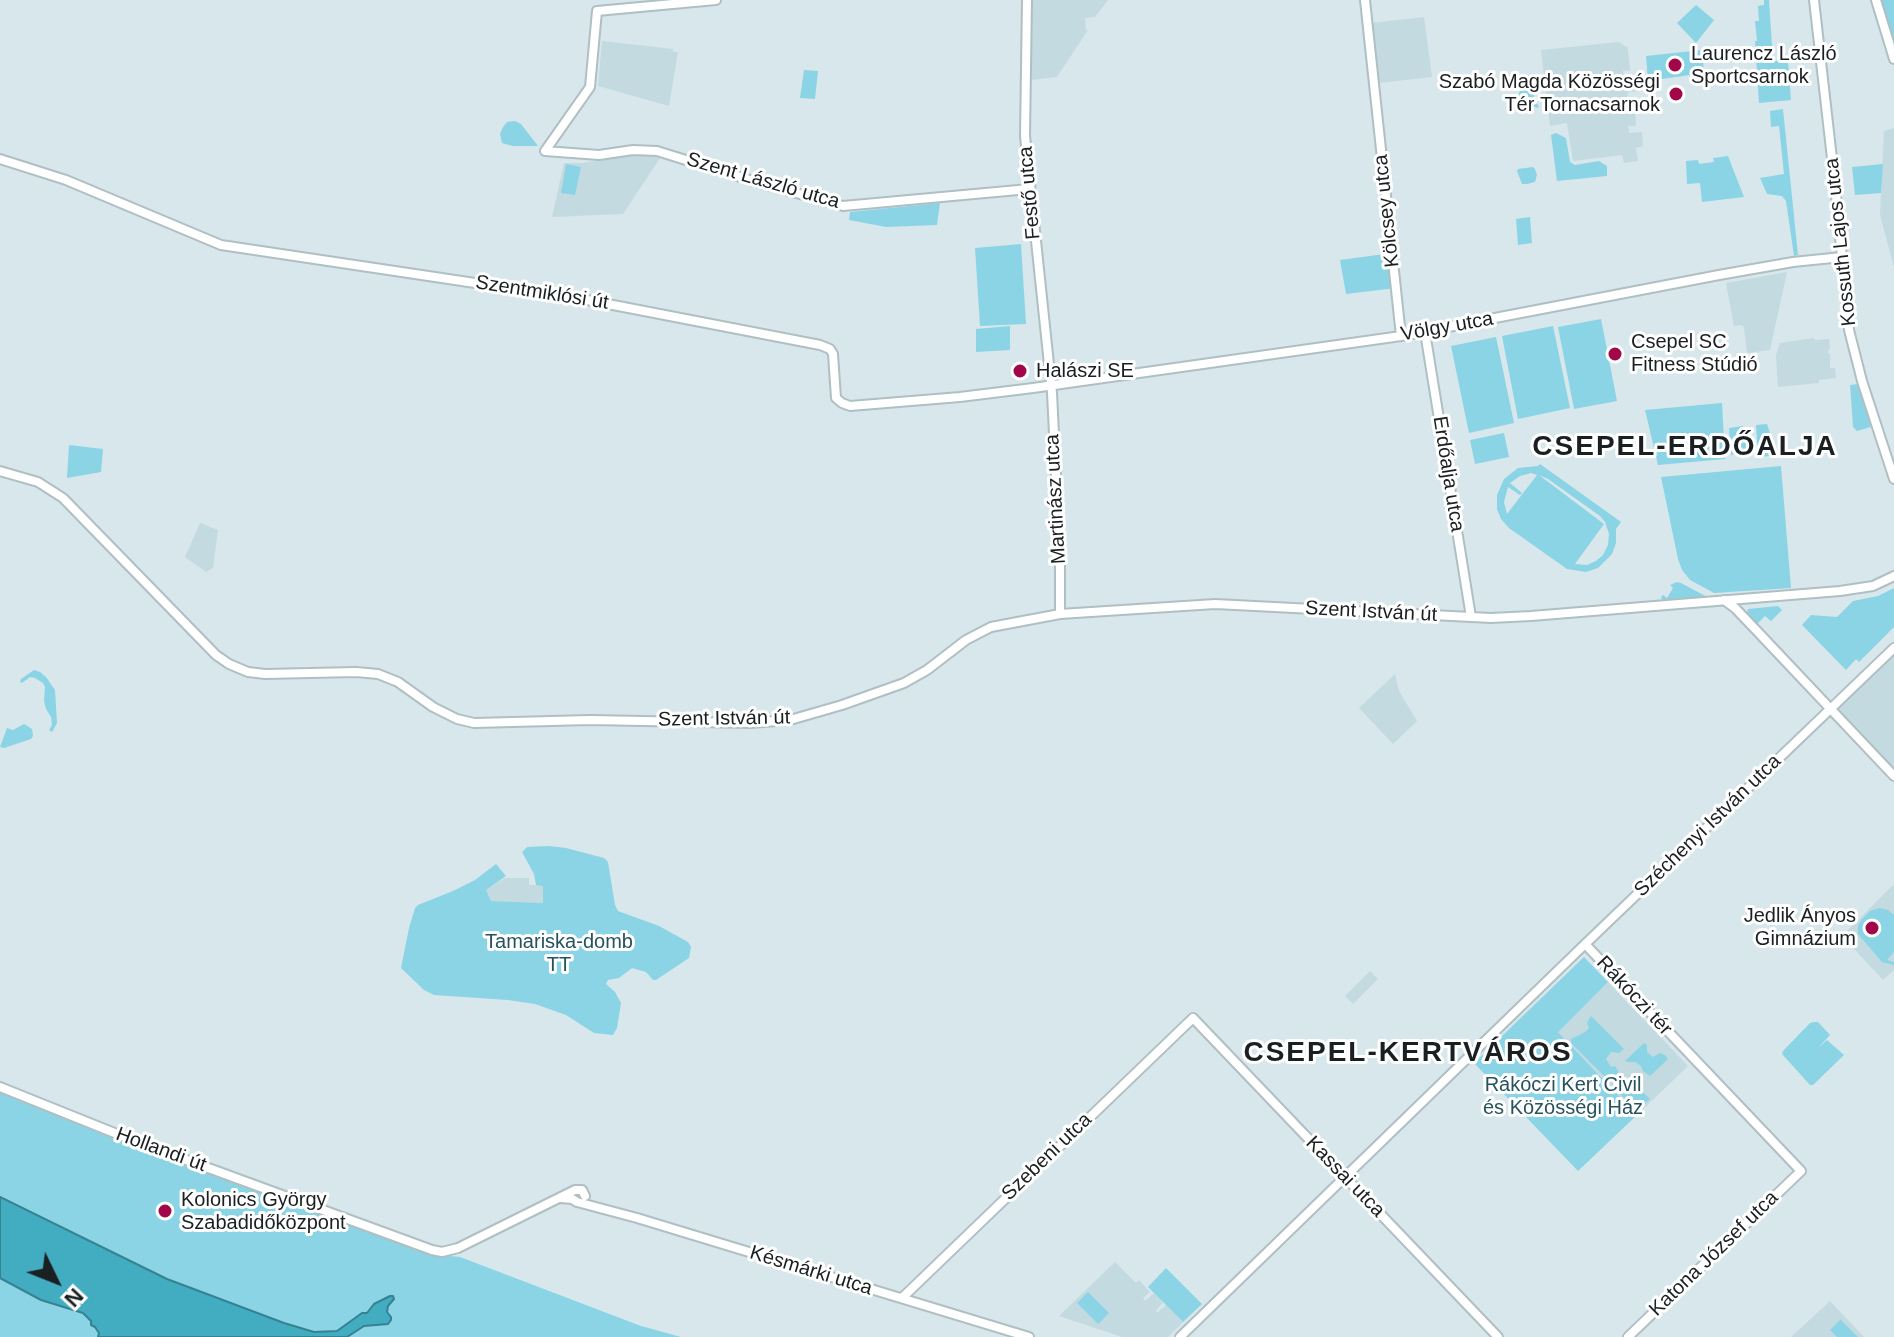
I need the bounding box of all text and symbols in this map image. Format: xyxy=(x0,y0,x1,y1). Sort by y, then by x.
place label: Laurencz László Sportcsarnok xyxy=(1691,42,1837,89)
marker: Laurencz László Sportcsarnok xyxy=(1666,56,1684,74)
place label: Szabó Magda Közösségi Tér Tornacsarnok xyxy=(1439,70,1660,117)
marker: Szabó Magda Közösségi Tér Tornacsarnok xyxy=(1667,85,1685,103)
street label: Festő utca xyxy=(1014,145,1046,241)
street label: Szent László utca xyxy=(684,148,842,214)
street label: Kölcsey utca xyxy=(1369,153,1405,269)
street label: Kossuth Lajos utca xyxy=(1820,157,1862,327)
street label: Szentmiklósi út xyxy=(474,271,610,315)
street label: Völgy utca xyxy=(1399,307,1495,347)
place label: Csepel SC Fitness Stúdió xyxy=(1631,330,1758,377)
marker: Csepel SC Fitness Stúdió xyxy=(1606,345,1624,363)
place label: Halászi SE xyxy=(1036,359,1134,383)
marker: Halászi SE xyxy=(1011,362,1029,380)
street label: Erdőalja utca xyxy=(1427,414,1469,534)
district label: CSEPEL-ERDŐALJA xyxy=(1532,430,1838,464)
street label: Martinász utca xyxy=(1041,433,1071,565)
street label: Szent István út xyxy=(1304,597,1438,627)
street label: Szent István út xyxy=(658,706,790,732)
street label: Széchenyi István utca xyxy=(1630,750,1786,902)
place label: Jedlik Ányos Gimnázium xyxy=(1744,904,1856,951)
marker: Jedlik Ányos Gimnázium xyxy=(1863,919,1881,937)
park label: Tamariska-domb TT xyxy=(485,930,633,977)
street label: Rákóczi tér xyxy=(1591,951,1677,1041)
district label: CSEPEL-KERTVÁROS xyxy=(1243,1036,1573,1070)
park label: Rákóczi Kert Civil és Közösségi Ház xyxy=(1483,1073,1643,1120)
street label: Szebeni utca xyxy=(997,1108,1097,1206)
street label: Hollandi út xyxy=(112,1123,210,1177)
street label: Kassai utca xyxy=(1300,1131,1390,1223)
street label: Katona József utca xyxy=(1644,1186,1784,1322)
place label: Kolonics György Szabadidőközpont xyxy=(181,1188,346,1235)
marker: Kolonics György Szabadidőközpont xyxy=(156,1202,174,1220)
north arrow xyxy=(16,1241,96,1321)
street label: Késmárki utca xyxy=(747,1241,875,1301)
text: N xyxy=(59,1283,88,1312)

